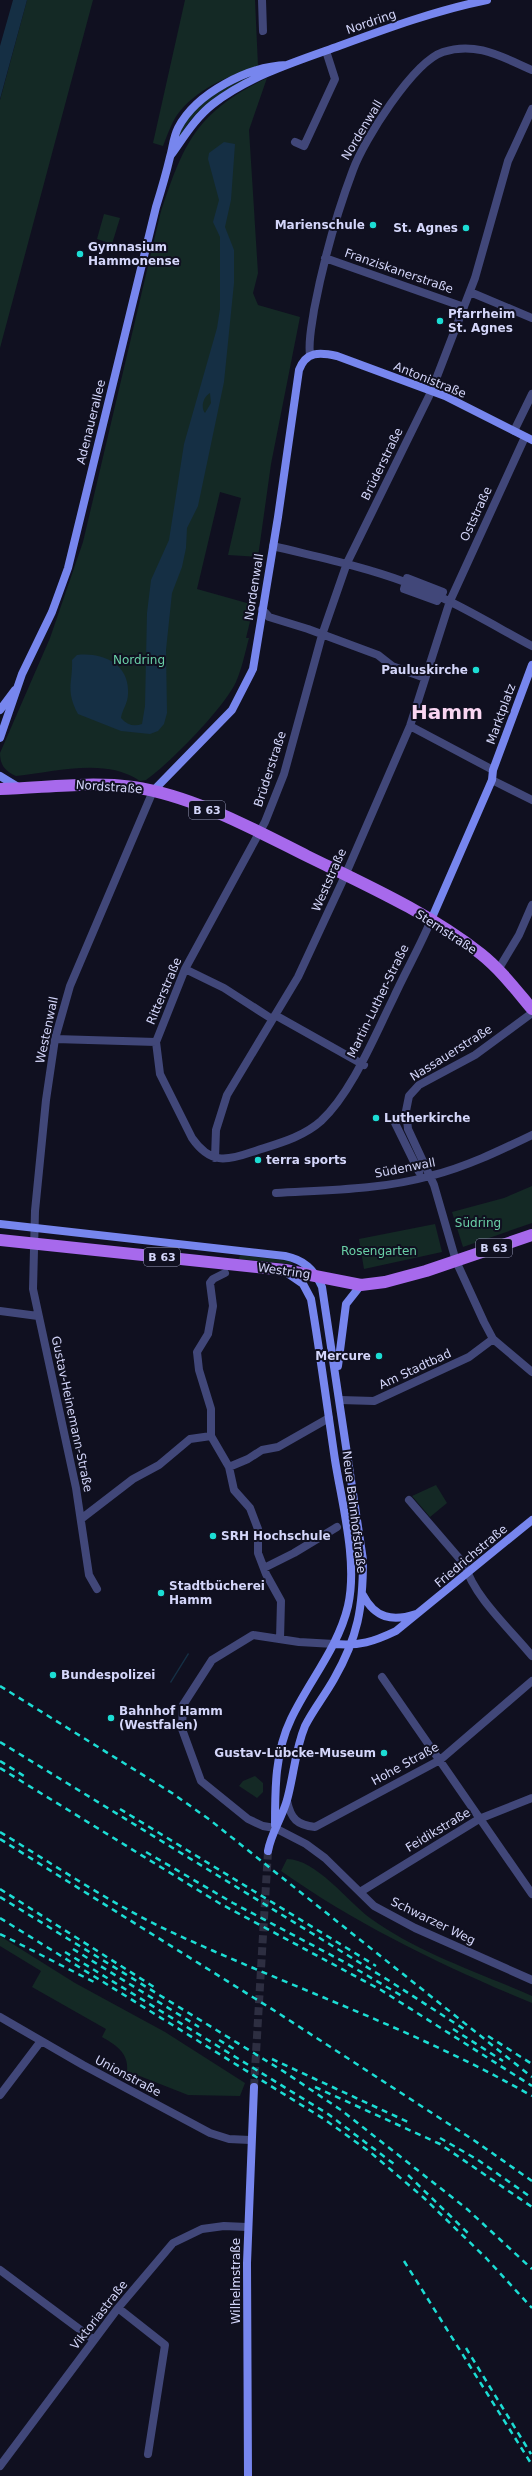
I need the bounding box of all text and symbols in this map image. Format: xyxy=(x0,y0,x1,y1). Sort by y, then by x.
street label: Nordring xyxy=(344,7,398,37)
street label: Nordenwall xyxy=(339,97,385,163)
place label: Marienschule xyxy=(275,218,365,232)
marker: Marienschule xyxy=(368,220,378,230)
place label: St. Agnes xyxy=(393,221,458,235)
marker: St. Agnes xyxy=(461,223,471,233)
place label: Gymnasium Hammonense xyxy=(88,240,180,268)
street label: Franziskanerstraße xyxy=(343,246,455,296)
marker: Gymnasium Hammonense xyxy=(75,249,85,259)
place label: Pfarrheim St. Agnes xyxy=(448,307,515,335)
marker: Pfarrheim St. Agnes xyxy=(435,316,445,326)
street label: Antonistraße xyxy=(392,359,468,401)
street label: Adenauerallee xyxy=(74,378,108,466)
street label: Brüderstraße xyxy=(358,425,406,503)
street label: Oststraße xyxy=(457,484,495,544)
street label: Nordenwall xyxy=(242,553,266,621)
park label: Nordring xyxy=(113,653,165,667)
place label: Pauluskirche xyxy=(381,663,468,677)
marker: Pauluskirche xyxy=(471,665,481,675)
street label: Marktplatz xyxy=(484,682,518,746)
district label: Hamm xyxy=(411,700,483,724)
street label: Brüderstraße xyxy=(251,729,289,809)
street label: Nordstraße xyxy=(75,778,143,796)
road number: B 63 xyxy=(189,801,225,819)
street label: Weststraße xyxy=(309,846,349,914)
street label: Sternstraße xyxy=(413,907,479,957)
street label: Martin-Luther-Straße xyxy=(344,942,412,1060)
street label: Ritterstraße xyxy=(144,955,184,1027)
street label: Westenwall xyxy=(33,995,61,1065)
street label: Nassauerstraße xyxy=(407,1022,495,1084)
place label: Lutherkirche xyxy=(384,1111,470,1125)
marker: Lutherkirche xyxy=(371,1113,381,1123)
place label: terra sports xyxy=(266,1153,347,1167)
marker: terra sports xyxy=(253,1155,263,1165)
street label: Südenwall xyxy=(373,1155,437,1181)
park label: Südring xyxy=(455,1216,501,1230)
road number: B 63 xyxy=(476,1239,512,1257)
park label: Rosengarten xyxy=(341,1244,417,1258)
road number: B 63 xyxy=(144,1248,180,1266)
street label: Westring xyxy=(257,1260,311,1282)
street label: Gustav-Heinemann-Straße xyxy=(49,1335,95,1493)
street label: Am Stadtbad xyxy=(377,1346,453,1392)
place label: Mercure xyxy=(315,1349,371,1363)
marker: Mercure xyxy=(374,1351,384,1361)
street label: Neue Bahnhofstraße xyxy=(340,1450,368,1574)
street label: Friedrichstraße xyxy=(432,1522,510,1590)
place label: SRH Hochschule xyxy=(221,1529,331,1543)
marker: SRH Hochschule xyxy=(208,1531,218,1541)
place label: Stadtbücherei Hamm xyxy=(169,1579,265,1607)
marker: Stadtbücherei Hamm xyxy=(156,1588,166,1598)
place label: Bundespolizei xyxy=(61,1668,155,1682)
marker: Bundespolizei xyxy=(48,1670,58,1680)
place label: Bahnhof Hamm (Westfalen) xyxy=(119,1704,223,1732)
marker: Bahnhof Hamm (Westfalen) xyxy=(106,1713,116,1723)
street label: Hohe Straße xyxy=(369,1740,441,1788)
place label: Gustav-Lübcke-Museum xyxy=(214,1746,376,1760)
marker: Gustav-Lübcke-Museum xyxy=(379,1748,389,1758)
street label: Feidikstraße xyxy=(403,1805,473,1855)
street label: Schwarzer Weg xyxy=(388,1894,478,1948)
street label: Unionstraße xyxy=(93,2053,163,2099)
street label: Wilhelmstraße xyxy=(229,2238,243,2324)
street label: Viktoriastraße xyxy=(68,2278,130,2352)

